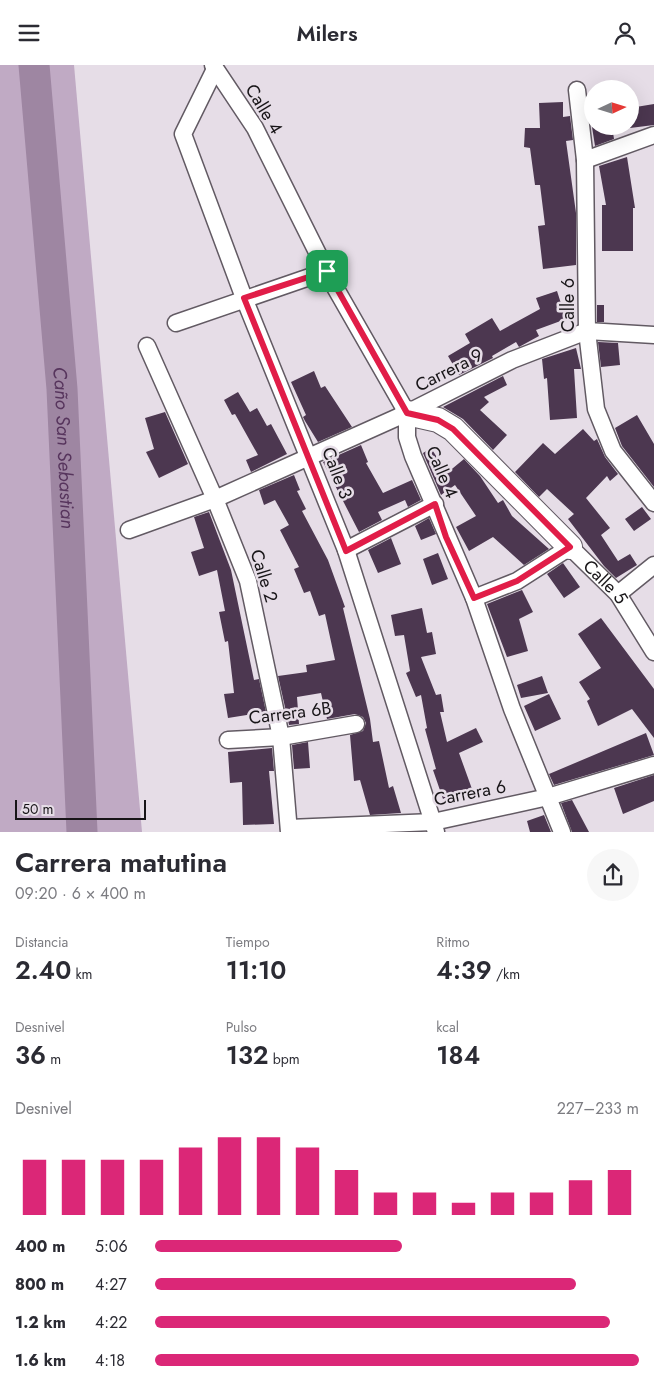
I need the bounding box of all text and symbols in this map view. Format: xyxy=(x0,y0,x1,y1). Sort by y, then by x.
text: Milers xyxy=(296,17,358,49)
icon: menu xyxy=(15,19,43,47)
icon: person xyxy=(611,19,639,47)
street label: Calle 4 xyxy=(239,79,289,139)
north arrow xyxy=(584,80,639,135)
map controls xyxy=(584,80,639,135)
pin xyxy=(306,250,348,292)
icon: arrive xyxy=(313,257,341,285)
street label: Calle 6 xyxy=(555,278,581,332)
street label: Carrera 9 xyxy=(411,342,487,398)
water label: Caño San Sebastian xyxy=(47,366,82,529)
street label: Calle 4 xyxy=(419,442,465,502)
street label: Calle 3 xyxy=(315,443,359,503)
street label: Calle 2 xyxy=(244,546,284,606)
street label: Calle 5 xyxy=(577,554,634,609)
street label: Carrera 6B xyxy=(247,695,333,731)
street label: Carrera 6 xyxy=(432,773,508,813)
scale bar xyxy=(15,797,146,820)
text: 50 m xyxy=(22,799,53,819)
text: Carrera matutina xyxy=(15,842,227,883)
button: share xyxy=(587,849,639,901)
text: 09:20 · 6 × 400 m xyxy=(15,882,146,905)
text: Distancia xyxy=(15,932,68,952)
text: Tiempo xyxy=(226,932,270,952)
text: Ritmo xyxy=(436,932,470,952)
text: 2.40 xyxy=(15,952,71,988)
text: 11:10 xyxy=(226,952,286,988)
text: 4:39 xyxy=(436,952,492,988)
text: km xyxy=(71,964,93,984)
text: /km xyxy=(492,964,520,984)
text: Desnivel xyxy=(15,1017,65,1037)
text: Pulso xyxy=(226,1017,257,1037)
text: kcal xyxy=(436,1017,459,1037)
text: 36 xyxy=(15,1037,46,1073)
text: 132 xyxy=(226,1037,269,1073)
text: 184 xyxy=(436,1037,480,1073)
text: m xyxy=(46,1049,61,1069)
text: bpm xyxy=(269,1049,300,1069)
text: Desnivel xyxy=(15,1097,72,1120)
text: 227–233 m xyxy=(557,1097,639,1120)
text: 400 m xyxy=(15,1235,65,1258)
text: 5:06 xyxy=(95,1235,128,1258)
text: 800 m xyxy=(15,1273,64,1296)
text: 4:27 xyxy=(95,1273,127,1296)
text: 1.2 km xyxy=(15,1311,66,1334)
text: 4:22 xyxy=(95,1311,127,1334)
text: 1.6 km xyxy=(15,1349,66,1372)
text: 4:18 xyxy=(95,1349,125,1372)

